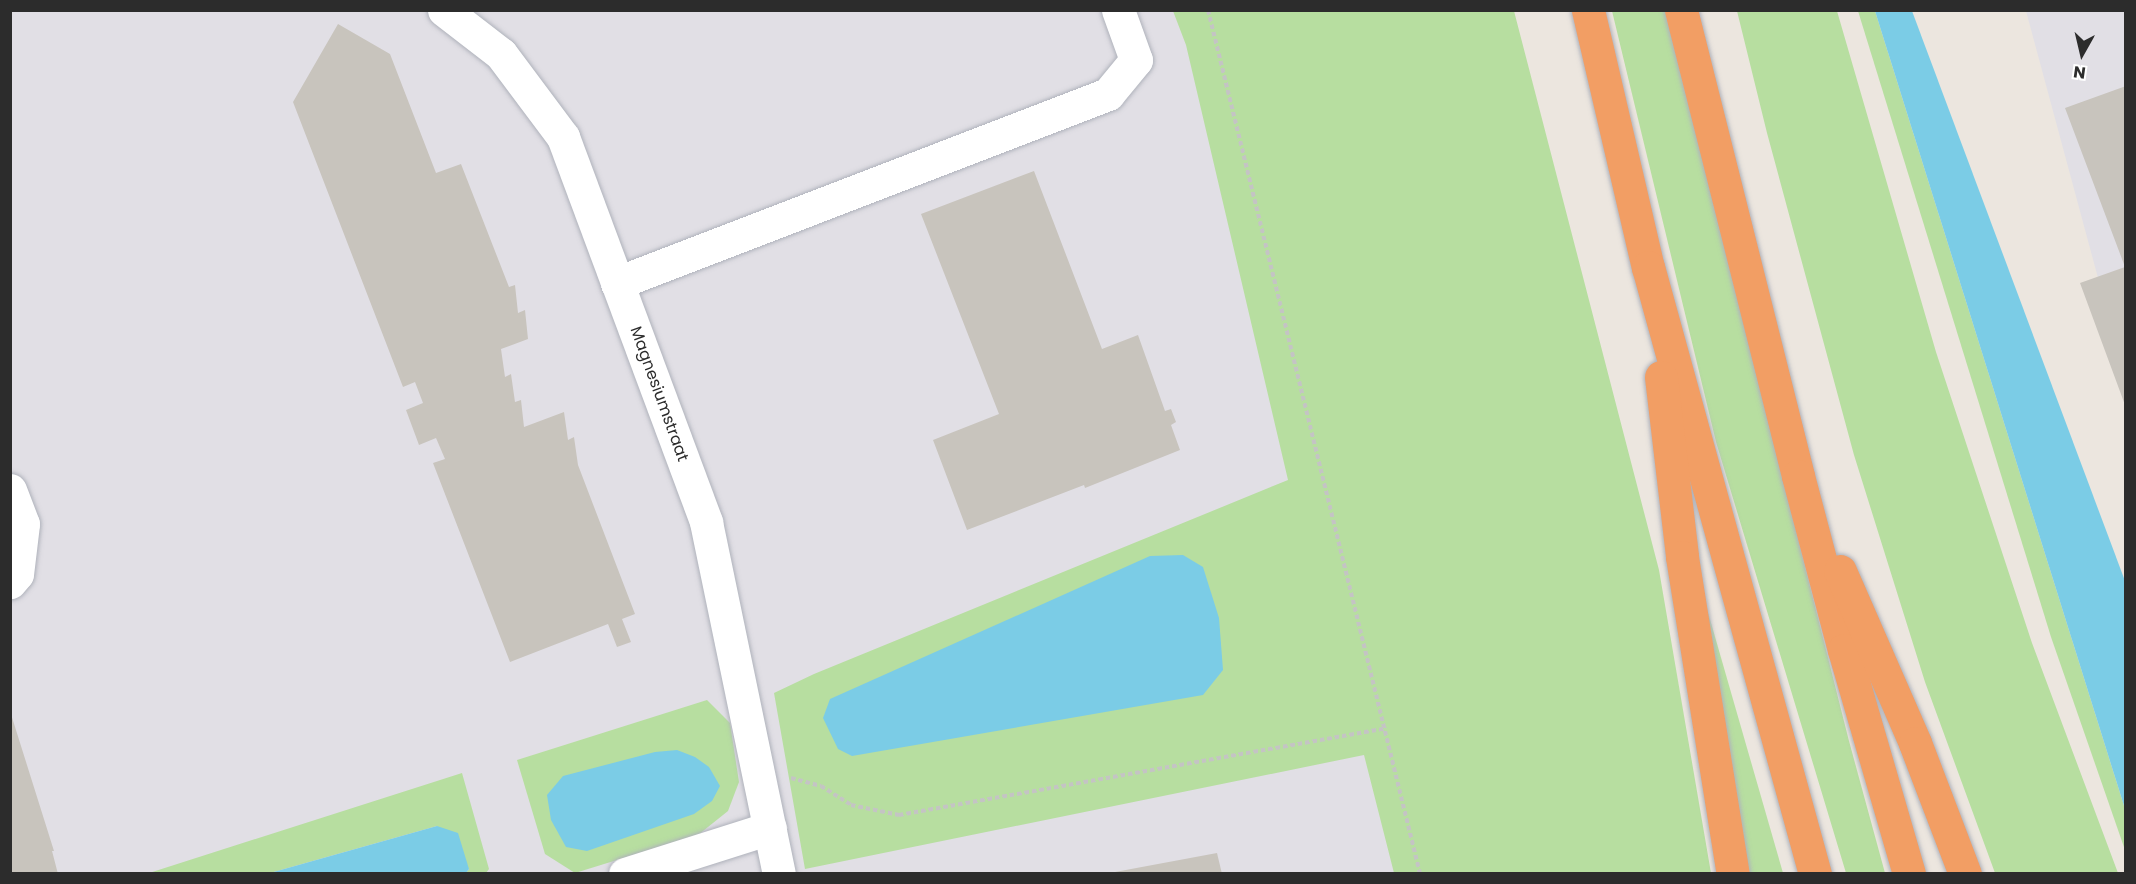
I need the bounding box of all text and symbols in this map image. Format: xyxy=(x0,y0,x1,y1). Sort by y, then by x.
north arrow xyxy=(2052,24,2112,84)
text: N xyxy=(2072,60,2087,85)
street label: Magnesiumstraat xyxy=(626,324,692,464)

